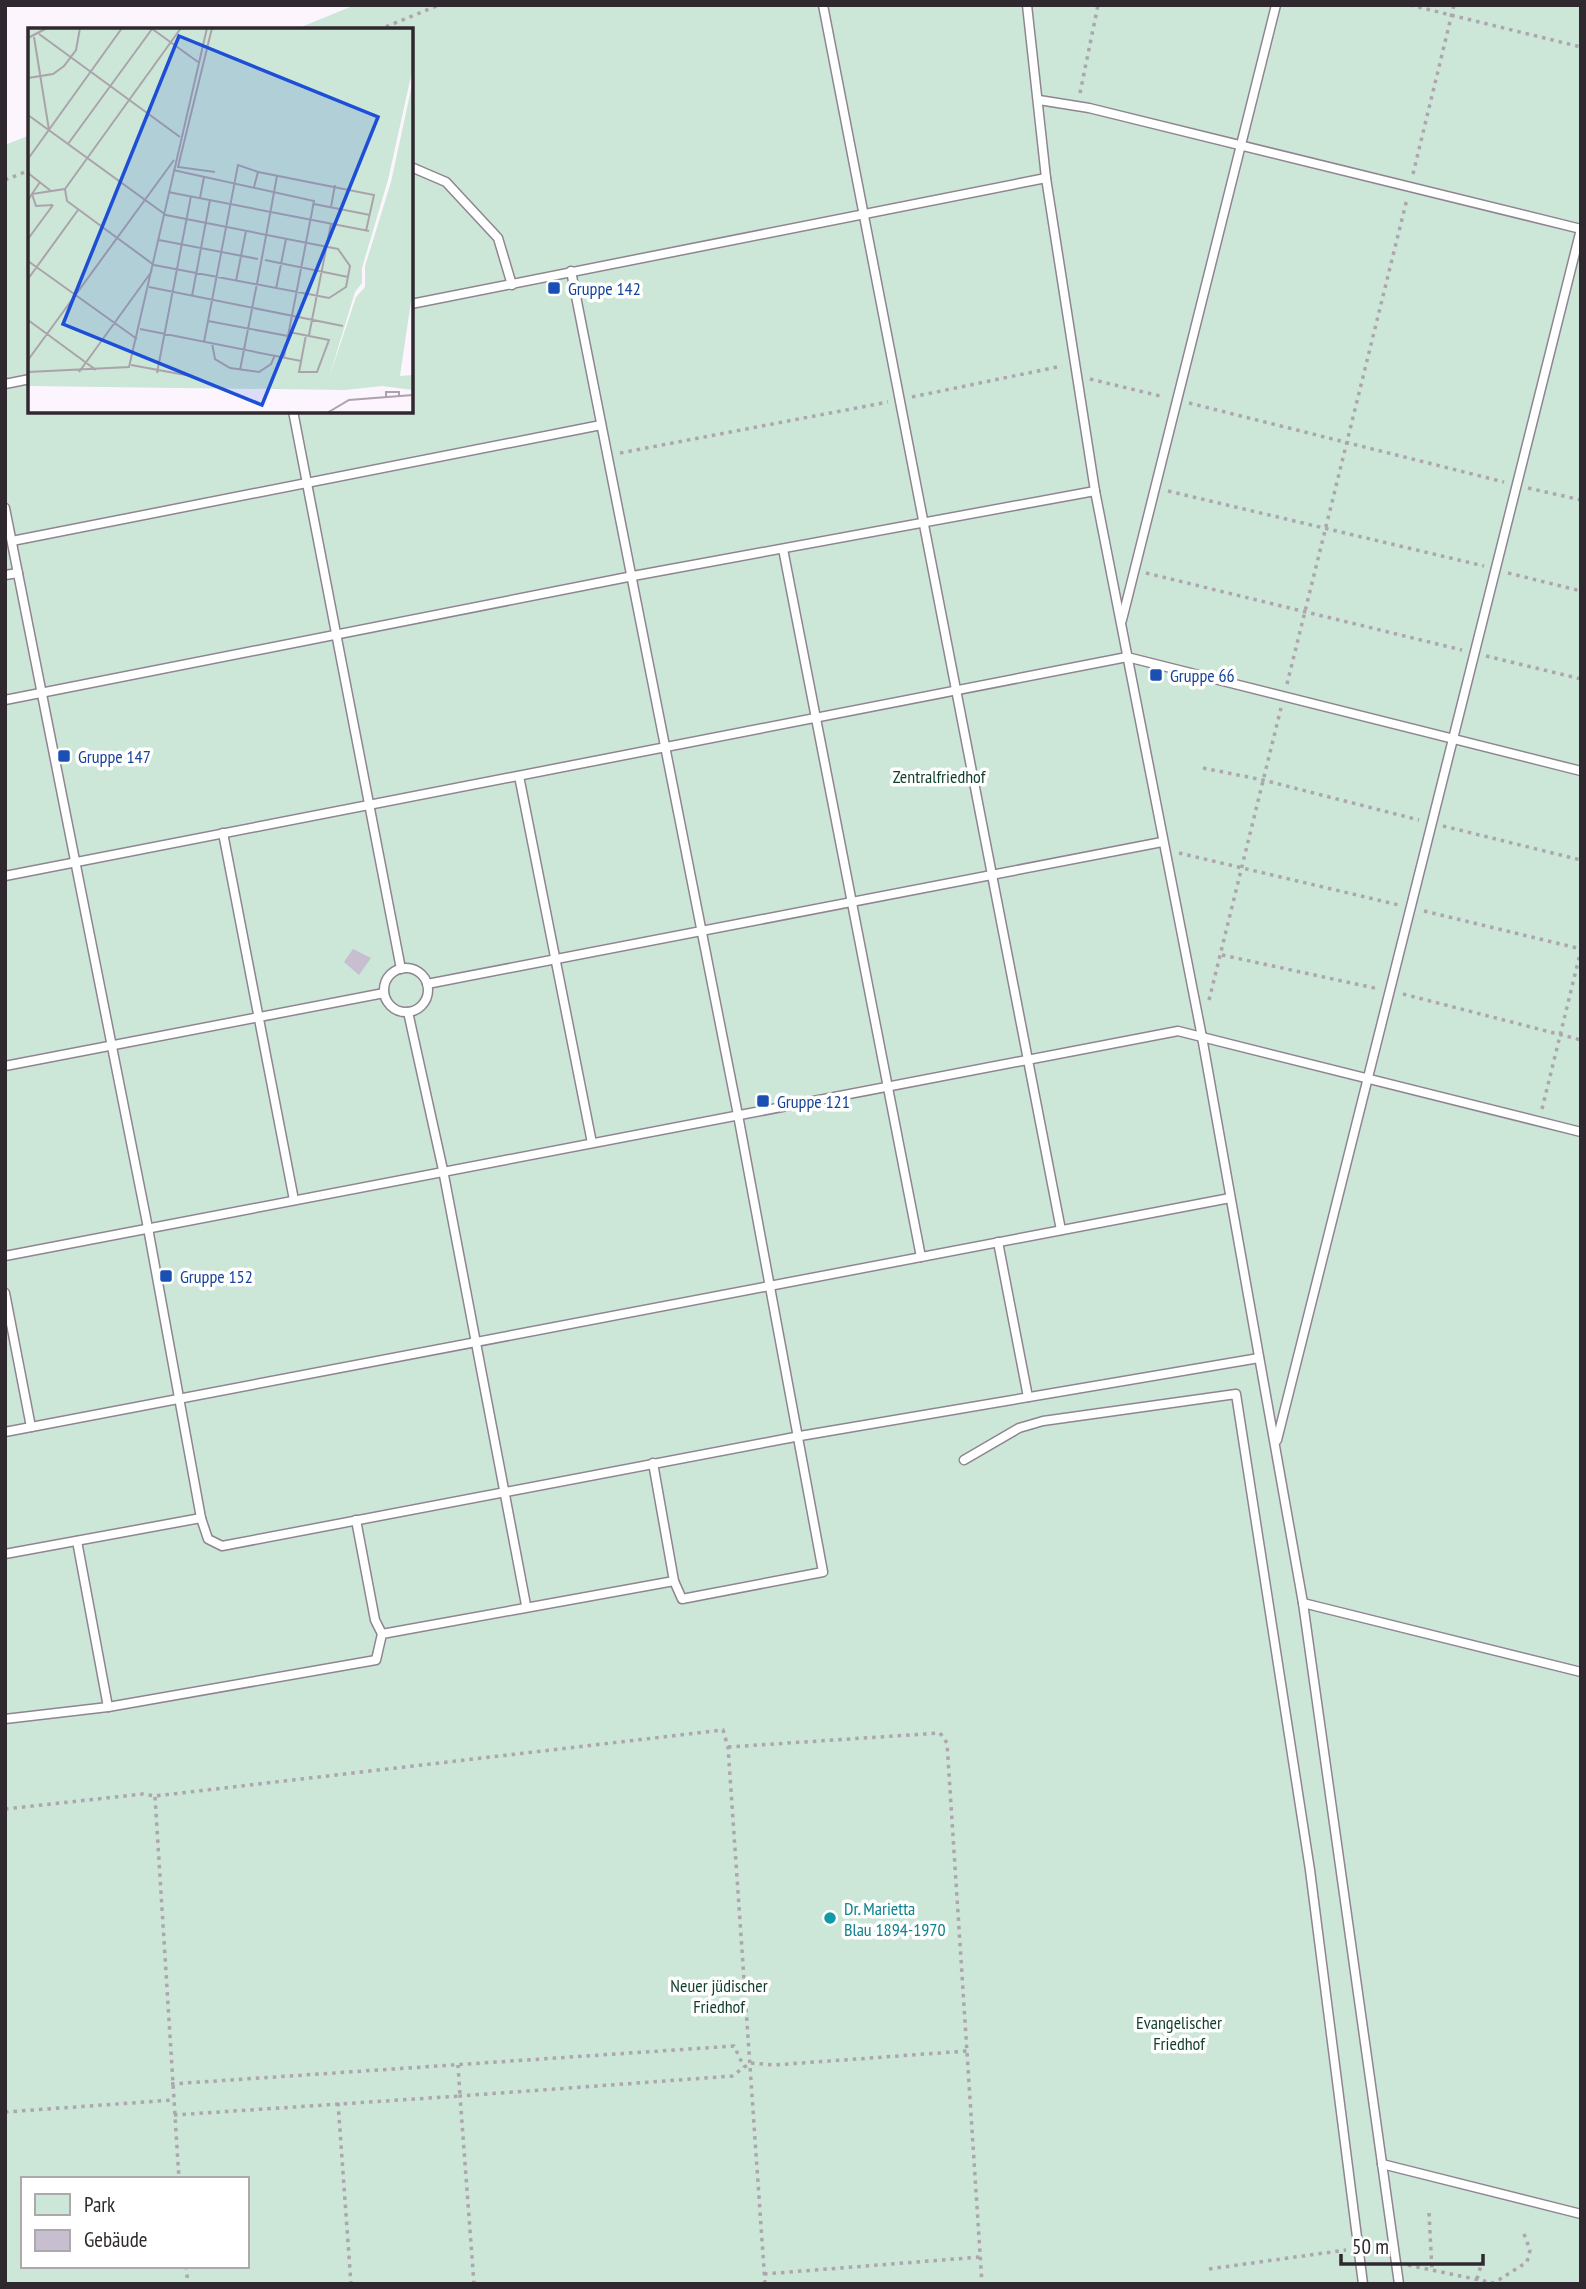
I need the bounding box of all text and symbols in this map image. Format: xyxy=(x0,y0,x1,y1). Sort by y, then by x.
inset map xyxy=(28,28,413,413)
place label: Gruppe 142 xyxy=(568,277,641,300)
marker: Gruppe 142 xyxy=(546,280,562,296)
place label: Gruppe 66 xyxy=(1170,664,1235,687)
marker: Gruppe 66 xyxy=(1148,667,1164,683)
place label: Gruppe 147 xyxy=(78,745,151,768)
marker: Gruppe 147 xyxy=(56,748,72,764)
park label: Zentralfriedhof xyxy=(893,765,987,788)
place label: Gruppe 121 xyxy=(777,1090,850,1113)
marker: Gruppe 121 xyxy=(755,1093,771,1109)
place label: Gruppe 152 xyxy=(180,1265,253,1288)
marker: Gruppe 152 xyxy=(158,1268,174,1284)
place label: Dr. Marietta Blau 1894-1970 xyxy=(844,1897,946,1941)
marker: Dr. Marietta Blau 1894-1970 xyxy=(822,1910,838,1926)
park label: Neuer jüdischer Friedhof xyxy=(670,1974,768,2018)
park label: Evangelischer Friedhof xyxy=(1136,2011,1222,2055)
legend xyxy=(21,2177,248,2268)
text: Park xyxy=(84,2191,115,2218)
scale bar xyxy=(1341,2222,1483,2266)
text: Gebäude xyxy=(84,2226,147,2253)
text: 50 m xyxy=(1352,2233,1389,2260)

